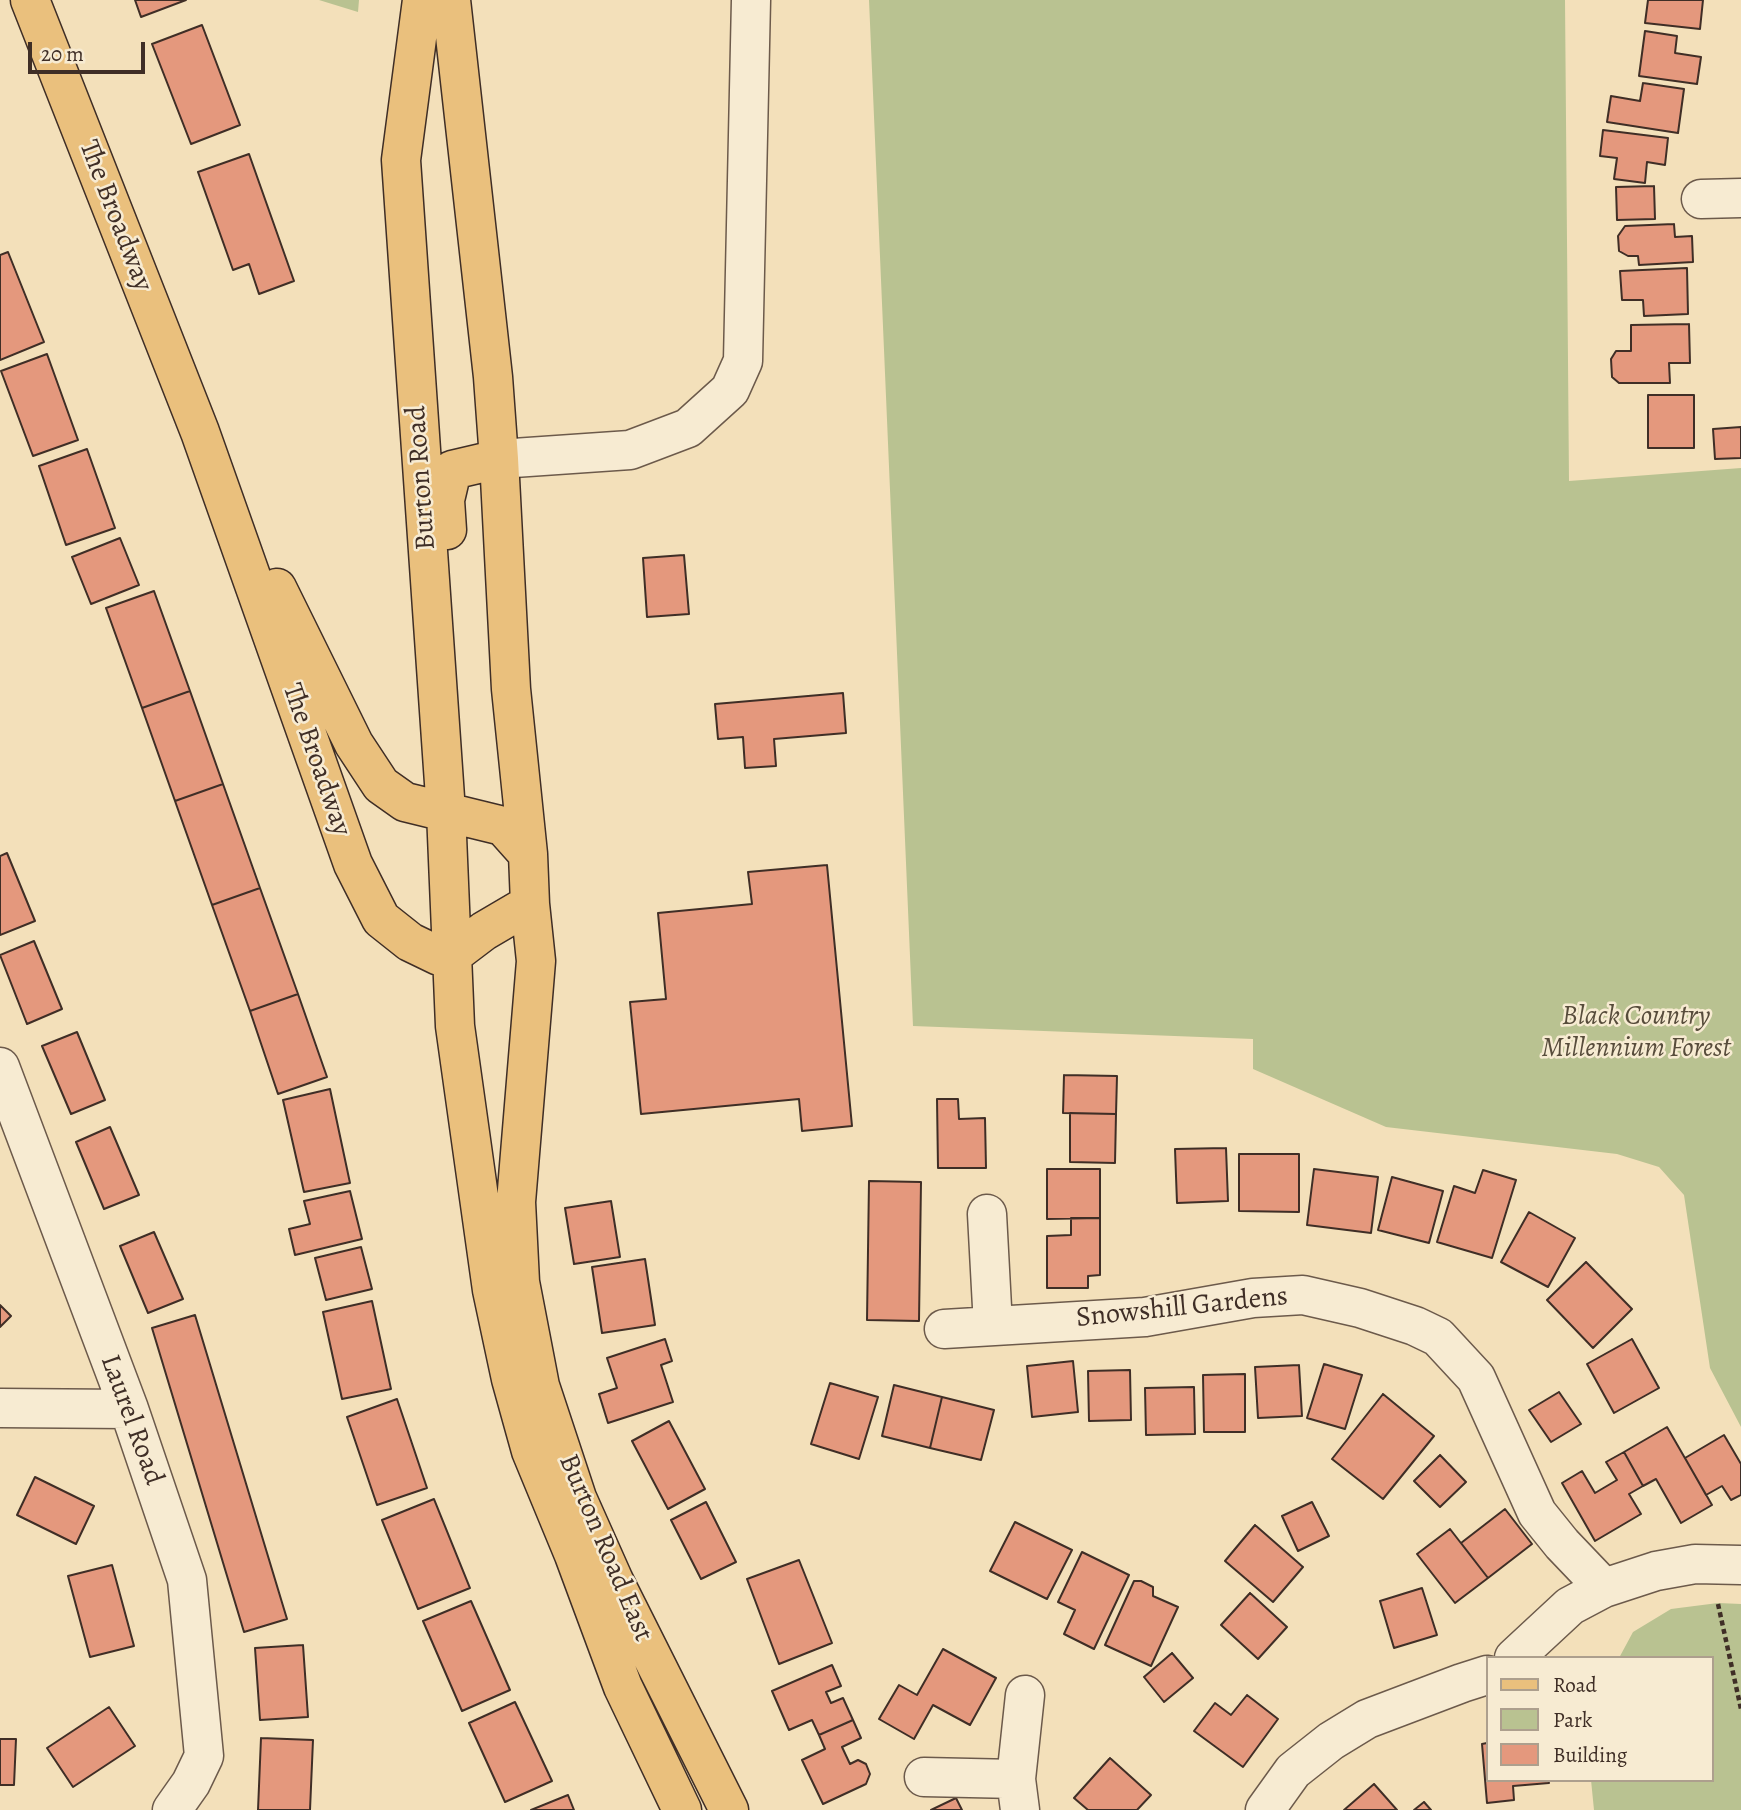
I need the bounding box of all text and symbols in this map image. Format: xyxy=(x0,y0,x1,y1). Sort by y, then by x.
scale bar xyxy=(32,28,149,72)
text: 20 m xyxy=(41,40,84,68)
street label: The Broadway xyxy=(71,136,159,296)
street label: Burton Road xyxy=(400,405,444,551)
street label: The Broadway xyxy=(274,679,358,841)
park label: Black Country Millennium Forest xyxy=(1541,1000,1731,1066)
street label: Snowshill Gardens xyxy=(1075,1280,1289,1336)
street label: Laurel Road xyxy=(92,1350,170,1490)
street label: Burton Road East xyxy=(550,1449,660,1647)
legend xyxy=(1486,1656,1713,1782)
text: Road xyxy=(1553,1671,1597,1699)
text: Park xyxy=(1553,1706,1592,1734)
text: Building xyxy=(1553,1741,1627,1769)

